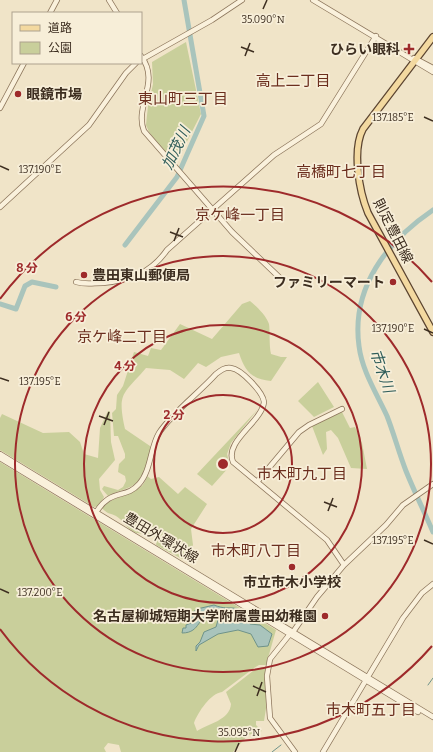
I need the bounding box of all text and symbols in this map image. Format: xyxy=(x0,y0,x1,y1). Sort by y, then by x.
legend xyxy=(12,12,142,64)
text: 35.090°N xyxy=(241,14,285,26)
text: 道路 xyxy=(48,21,72,35)
text: 公園 xyxy=(48,41,72,55)
place label: ひらい眼科 xyxy=(330,41,400,58)
marker: ひらい眼科 xyxy=(403,43,415,55)
district label: 高上二丁目 xyxy=(255,72,331,90)
place label: 眼鏡市場 xyxy=(26,86,82,103)
marker: 眼鏡市場 xyxy=(13,89,23,99)
district label: 東山町三丁目 xyxy=(138,90,228,108)
text: 137.185°E xyxy=(372,112,414,124)
water label: 加茂川 xyxy=(158,122,195,172)
district label: 高橋町七丁目 xyxy=(296,163,386,181)
text: 137.190°E xyxy=(19,164,61,176)
street label: 則定豊田線 xyxy=(370,196,416,266)
district label: 京ケ峰一丁目 xyxy=(195,206,285,224)
text: 8 分 xyxy=(16,261,38,275)
place label: 豊田東山郵便局 xyxy=(92,267,190,284)
marker: 豊田東山郵便局 xyxy=(79,270,89,280)
place label: ファミリーマート xyxy=(273,274,385,291)
marker: ファミリーマート xyxy=(388,277,398,287)
text: 6 分 xyxy=(65,310,87,324)
text: 137.190°E xyxy=(372,323,414,335)
district label: 京ケ峰二丁目 xyxy=(77,328,167,346)
water label: 市木川 xyxy=(366,347,398,397)
text: 4 分 xyxy=(114,359,136,373)
text: 137.195°E xyxy=(19,376,61,388)
text: 2 分 xyxy=(164,408,184,422)
centre of rings xyxy=(216,457,230,471)
district label: 市木町九丁目 xyxy=(257,465,347,483)
street label: 豊田外環状線 xyxy=(121,509,201,567)
text: 137.195°E xyxy=(372,535,414,547)
district label: 市木町八丁目 xyxy=(211,542,301,560)
marker: 市立市木小学校 xyxy=(287,562,297,572)
place label: 市立市木小学校 xyxy=(243,574,341,591)
text: 137.200°E xyxy=(18,587,62,599)
place label: 名古屋柳城短期大学附属豊田幼稚園 xyxy=(93,608,317,625)
marker: 名古屋柳城短期大学附属豊田幼稚園 xyxy=(320,611,330,621)
district label: 市木町五丁目 xyxy=(326,701,416,719)
text: 35.095°N xyxy=(218,727,260,739)

